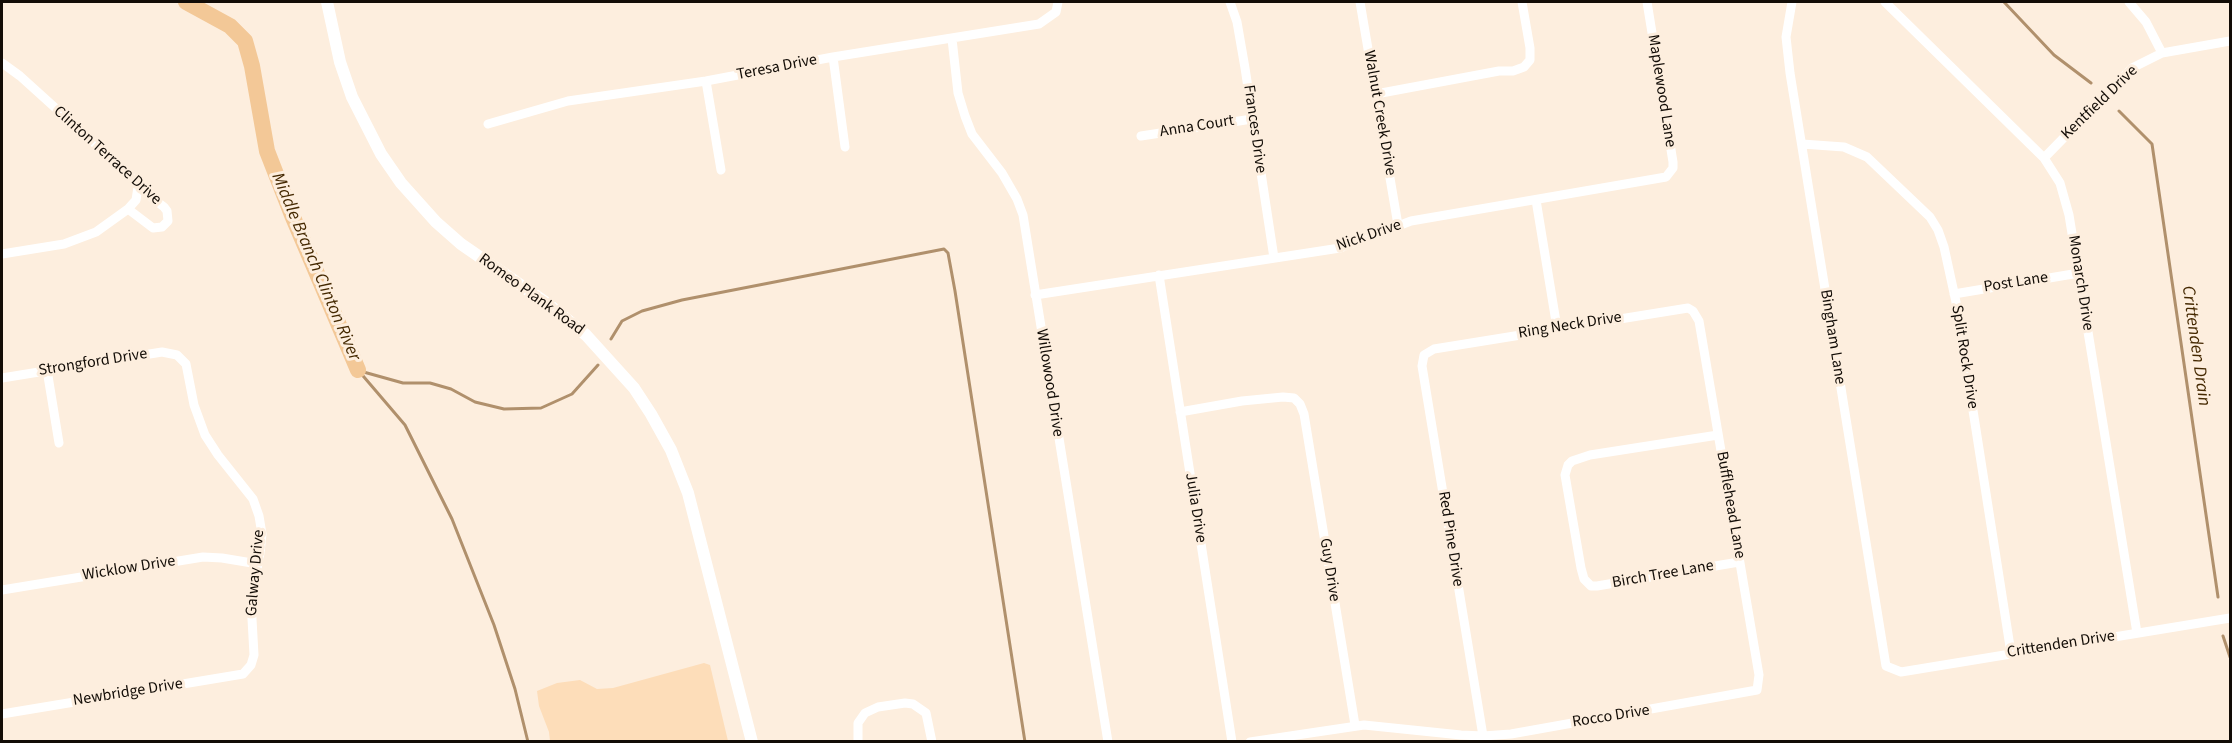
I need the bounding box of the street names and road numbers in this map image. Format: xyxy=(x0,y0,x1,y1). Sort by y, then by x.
street label: Maplewood Lane xyxy=(1643,33,1679,149)
street label: Walnut Creek Drive xyxy=(1359,49,1399,177)
street label: Teresa Drive xyxy=(735,51,819,85)
street label: Kentfield Drive xyxy=(2058,62,2142,144)
street label: Frances Drive xyxy=(1238,84,1270,174)
street label: Clinton Terrace Drive xyxy=(49,102,165,210)
street label: Anna Court xyxy=(1158,112,1236,142)
street label: Nick Drive xyxy=(1334,216,1404,256)
street label: Monarch Drive xyxy=(2063,234,2097,332)
street label: Romeo Plank Road xyxy=(474,250,588,340)
street label: Post Lane xyxy=(1982,268,2050,298)
street label: Bingham Lane xyxy=(1815,288,1849,386)
street label: Split Rock Drive xyxy=(1946,304,1982,410)
street label: Ring Neck Drive xyxy=(1517,308,1623,344)
street label: Willowood Drive xyxy=(1031,328,1067,438)
street label: Strongford Drive xyxy=(37,345,149,381)
street label: Bufflehead Lane xyxy=(1711,450,1749,560)
street label: Julia Drive xyxy=(1180,472,1210,544)
street label: Red Pine Drive xyxy=(1433,490,1467,588)
street label: Galway Drive xyxy=(243,529,269,617)
street label: Guy Drive xyxy=(1315,537,1343,603)
street label: Wicklow Drive xyxy=(81,552,177,586)
street label: Birch Tree Lane xyxy=(1611,557,1715,593)
street label: Crittenden Drive xyxy=(2006,627,2116,663)
street label: Newbridge Drive xyxy=(72,675,184,711)
street label: Rocco Drive xyxy=(1571,701,1651,733)

